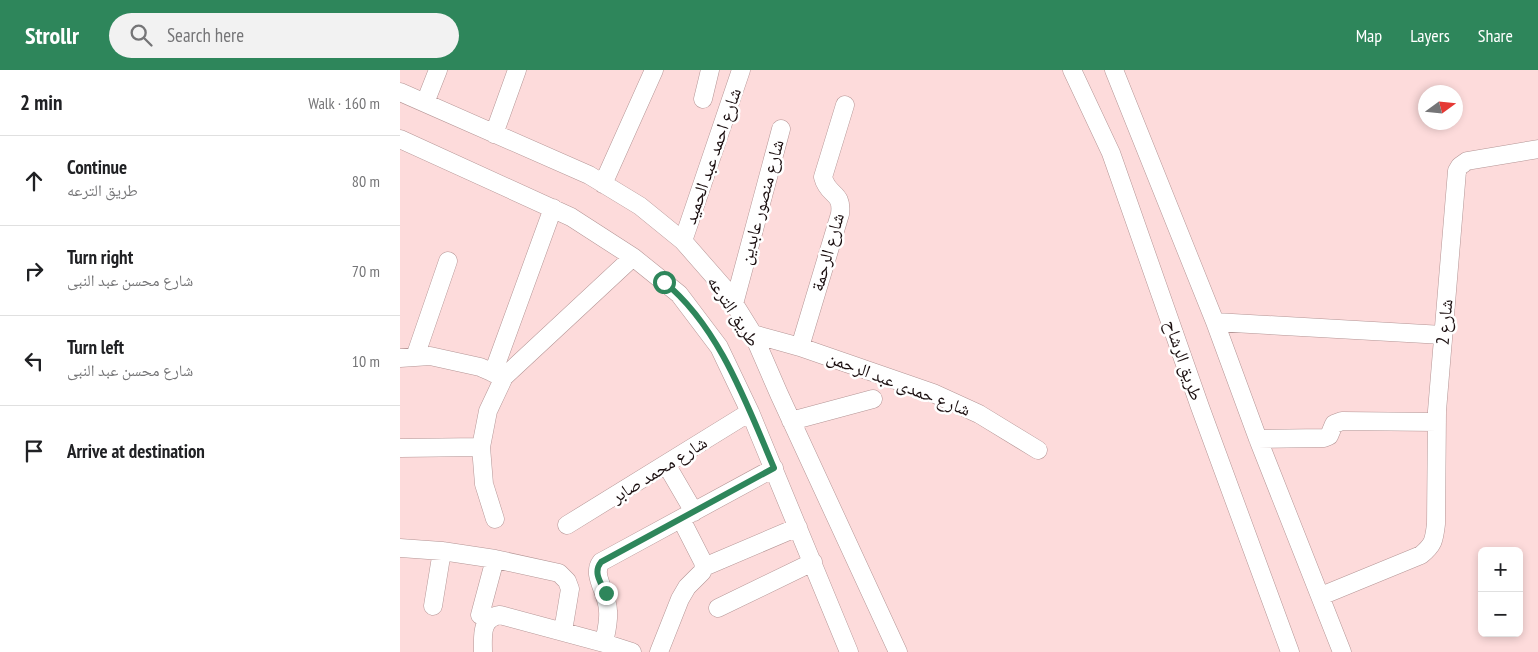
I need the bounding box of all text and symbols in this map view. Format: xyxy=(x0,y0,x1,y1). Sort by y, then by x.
search box xyxy=(109,13,459,58)
text: Strollr xyxy=(25,20,79,51)
icon: search xyxy=(127,21,155,49)
text: Search here xyxy=(167,23,244,47)
text: Map xyxy=(1356,24,1382,47)
text: Layers xyxy=(1410,24,1450,47)
text: Share xyxy=(1478,24,1513,47)
street label: شارع احمد عبد الحميد xyxy=(678,85,746,227)
north arrow xyxy=(1418,85,1463,130)
text: 2 min xyxy=(20,89,62,116)
text: Walk · 160 m xyxy=(308,93,380,113)
street label: شارع منصور عابدين xyxy=(733,137,789,267)
text: Continue xyxy=(67,155,127,179)
icon: ahead xyxy=(20,167,48,195)
text: 80 m xyxy=(352,171,380,191)
text: طريق الترعه xyxy=(67,180,138,200)
street label: شارع الرحمة xyxy=(805,210,849,294)
text: Turn right xyxy=(67,245,133,269)
icon: right xyxy=(20,257,48,285)
text: 70 m xyxy=(352,261,380,281)
text: شارع محسن عبد النبى xyxy=(67,270,193,290)
route start xyxy=(653,271,676,294)
street label: طريق الترعه xyxy=(703,271,765,351)
street label: شارع 2 xyxy=(1431,298,1457,346)
street label: طريق الرشاح xyxy=(1159,317,1209,404)
text: Turn left xyxy=(67,335,124,359)
street label: شارع حمدى عبد الرحمن xyxy=(824,345,974,421)
icon: left xyxy=(20,347,48,375)
text: 10 m xyxy=(352,351,380,371)
text: شارع محسن عبد النبى xyxy=(67,360,193,380)
street label: شارع محمد صابر xyxy=(606,430,711,508)
icon: arrive xyxy=(20,437,48,465)
text: Arrive at destination xyxy=(67,439,205,463)
map controls xyxy=(1478,547,1523,637)
button: + xyxy=(1478,547,1523,592)
route end xyxy=(595,582,618,605)
button: − xyxy=(1478,592,1523,637)

